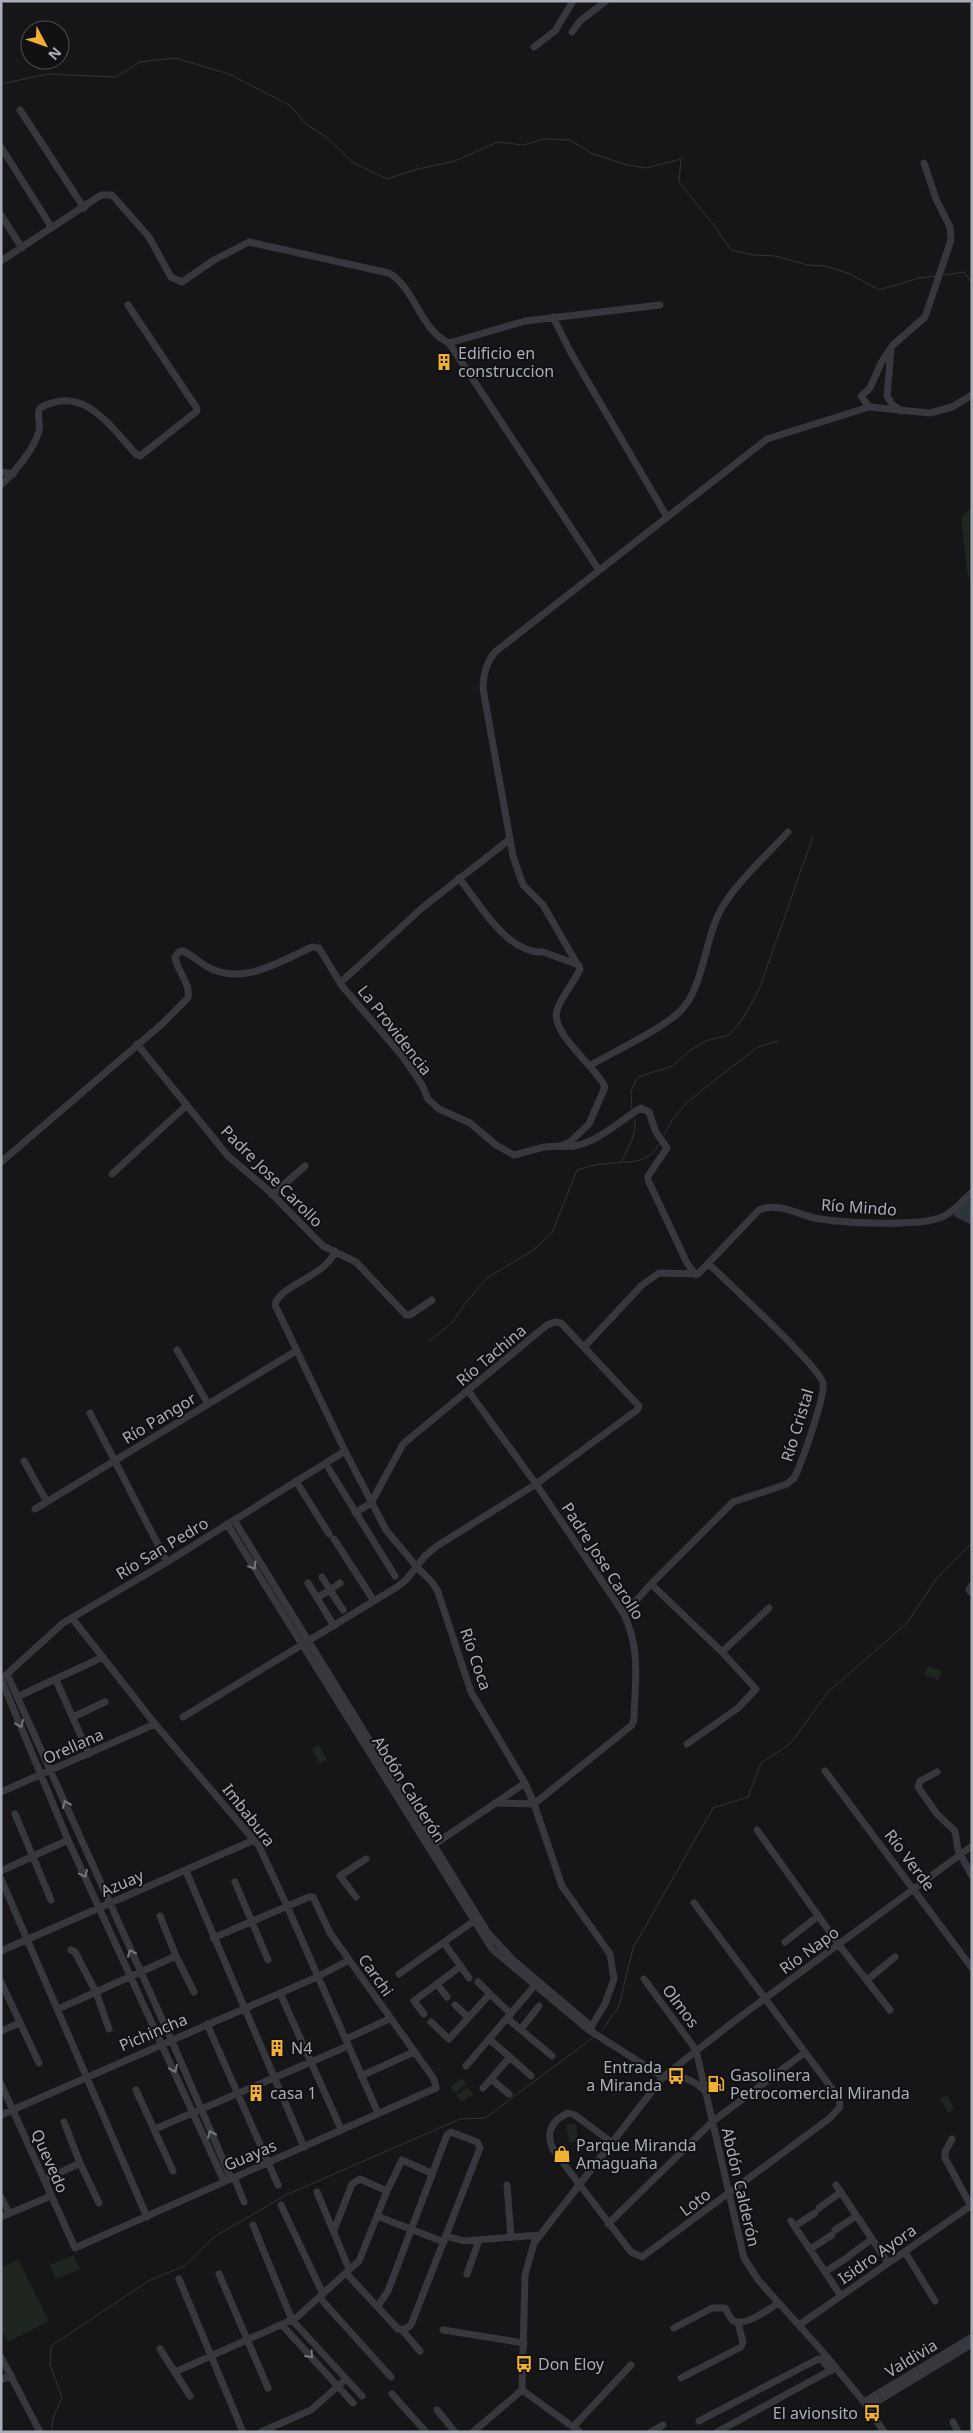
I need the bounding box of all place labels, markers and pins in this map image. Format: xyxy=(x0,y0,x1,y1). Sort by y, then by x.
place label: Edificio en construccion xyxy=(458,342,554,382)
building icon: Edificio en construccion xyxy=(434,352,454,372)
place label: N4 xyxy=(291,2037,312,2059)
building icon: N4 xyxy=(267,2038,287,2058)
place label: Entrada a Miranda xyxy=(586,2056,662,2096)
place label: Gasolinera Petrocomercial Miranda xyxy=(730,2064,910,2104)
bus stop icon: Entrada a Miranda xyxy=(666,2066,686,2086)
fuel station icon: Gasolinera Petrocomercial Miranda xyxy=(706,2074,726,2094)
place label: casa 1 xyxy=(270,2082,317,2104)
building icon: casa 1 xyxy=(246,2083,266,2103)
place label: Parque Miranda Amaguaña xyxy=(576,2134,696,2174)
shop icon: Parque Miranda Amaguaña xyxy=(552,2144,572,2164)
place label: Don Eloy xyxy=(538,2353,605,2375)
bus stop icon: Don Eloy xyxy=(514,2354,534,2374)
place label: El avionsito xyxy=(773,2402,858,2424)
bus stop icon: El avionsito xyxy=(862,2403,882,2423)

